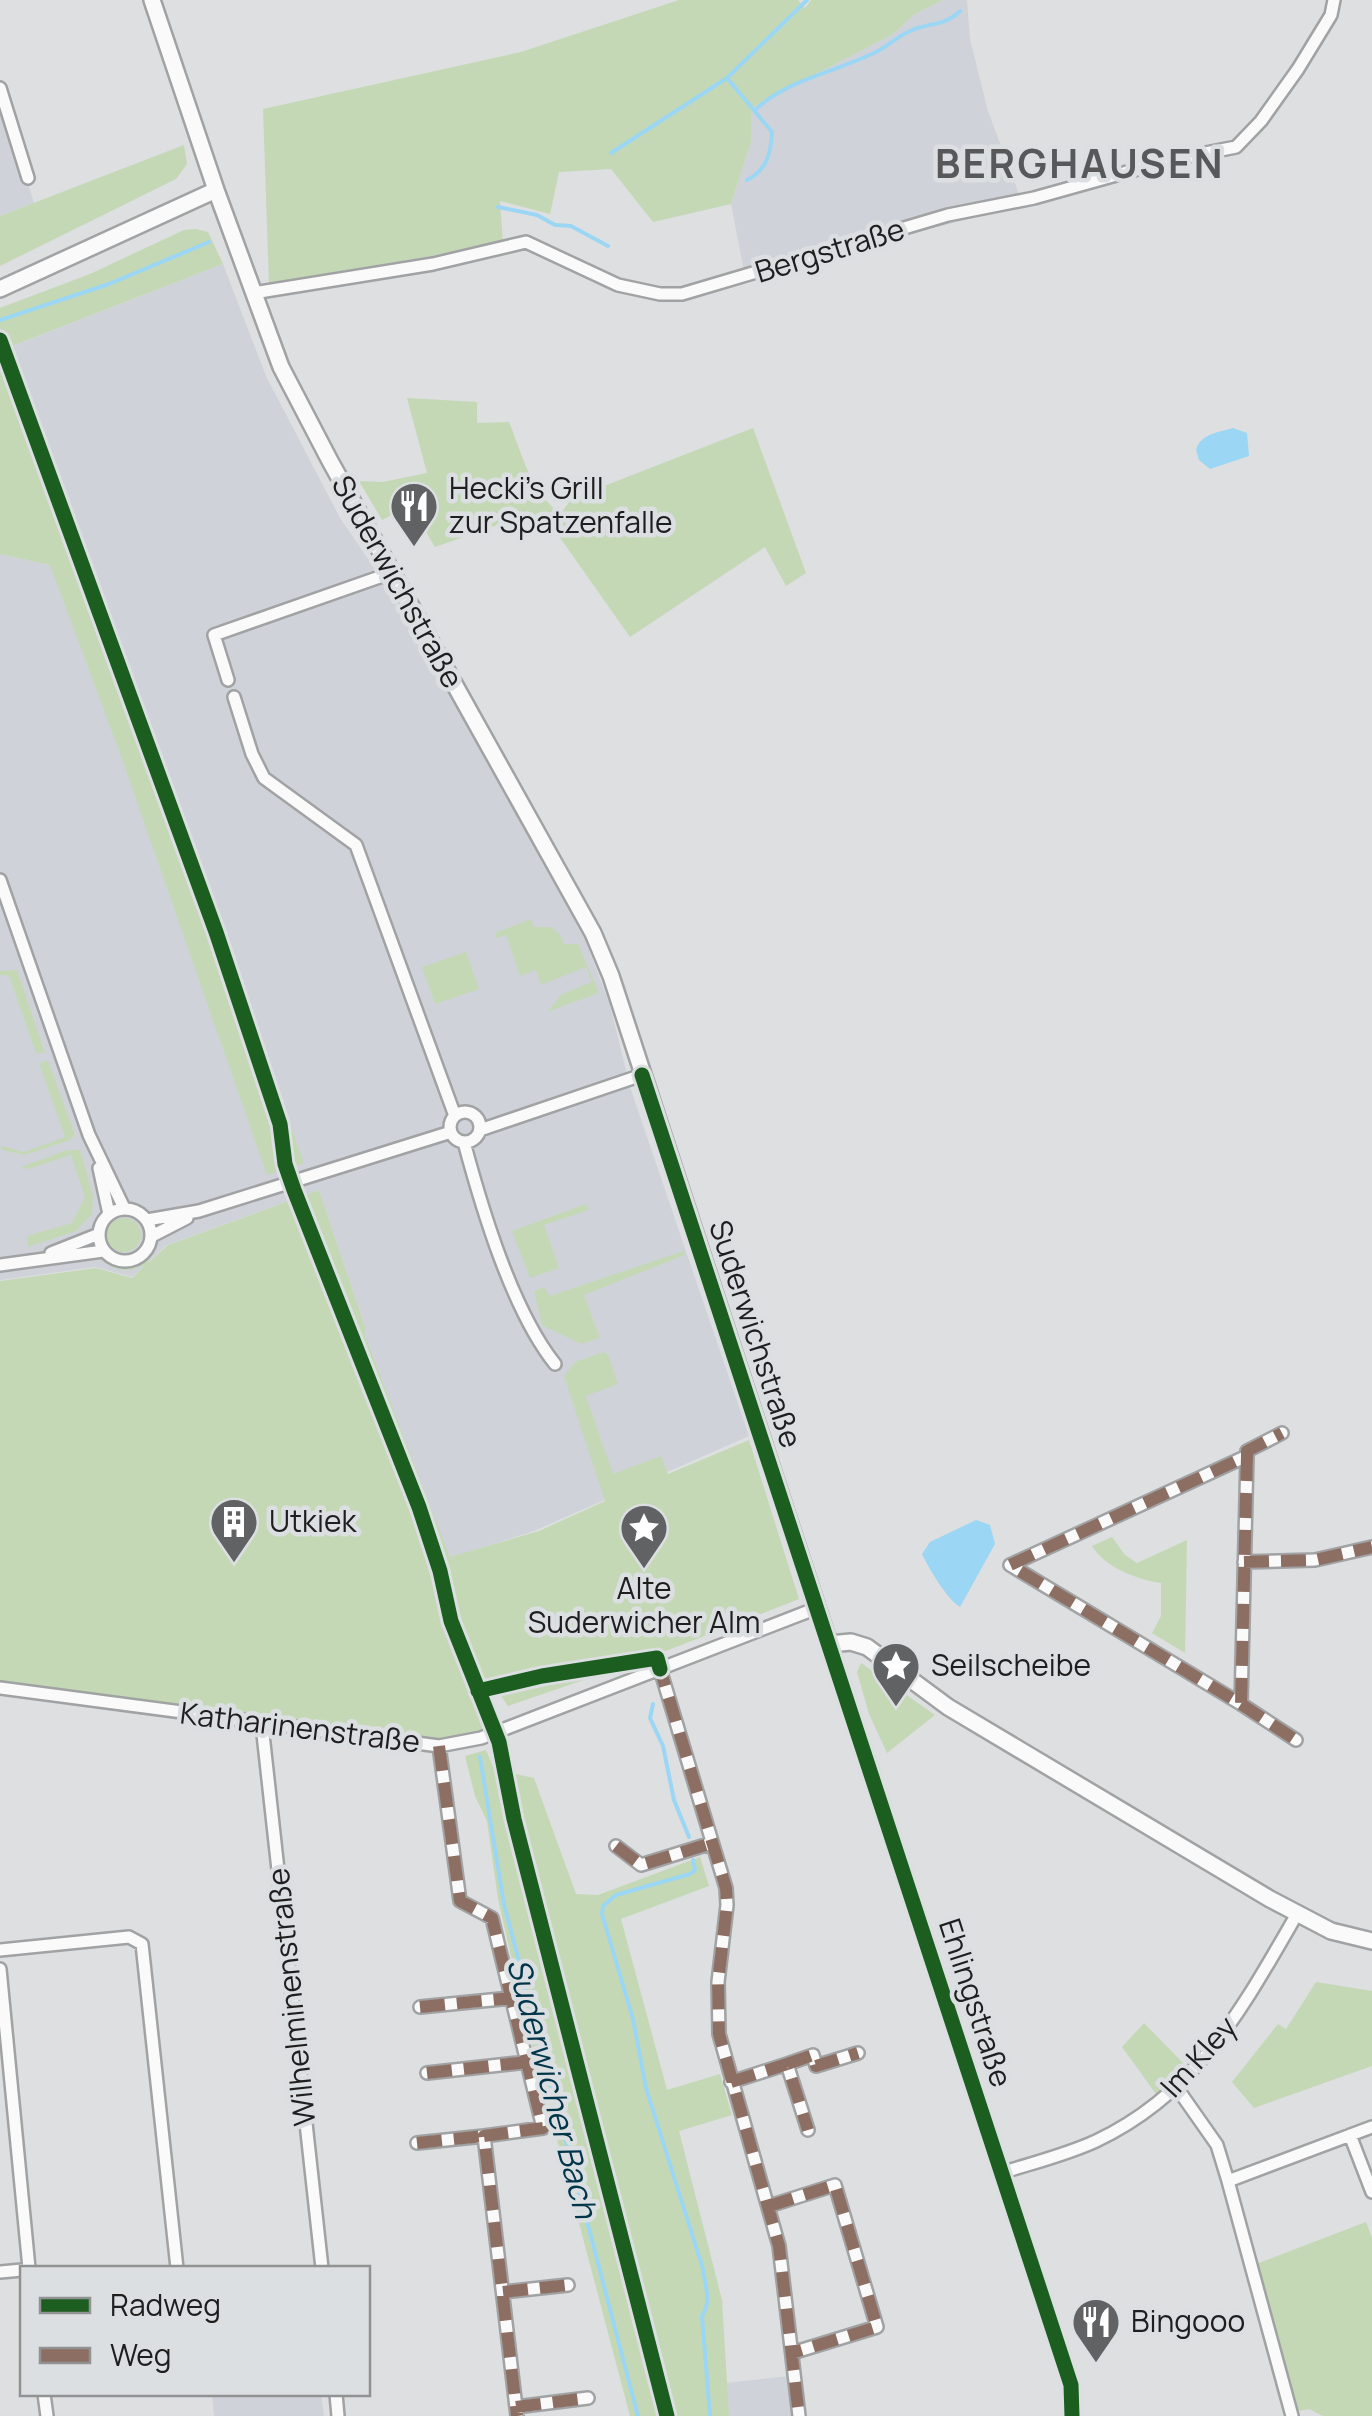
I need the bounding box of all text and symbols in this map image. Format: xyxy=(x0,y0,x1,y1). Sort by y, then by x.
district label: BERGHAUSEN xyxy=(935,135,1225,190)
street label: Bergstraße xyxy=(750,207,909,292)
place label: Hecki's Grill zur Spatzenfalle xyxy=(449,467,672,542)
street label: Suderwichstraße xyxy=(323,468,474,695)
restaurant icon: Hecki's Grill zur Spatzenfalle xyxy=(388,480,440,548)
street label: Suderwichstraße xyxy=(700,1214,813,1453)
building icon: Utkiek xyxy=(208,1496,260,1564)
place label: Utkiek xyxy=(269,1500,357,1541)
place icon: Alte Suderwicher Alm xyxy=(618,1502,670,1570)
place label: Alte Suderwicher Alm xyxy=(528,1567,760,1642)
place icon: Seilscheibe xyxy=(870,1640,922,1708)
place label: Seilscheibe xyxy=(931,1644,1091,1685)
street label: Katharinenstraße xyxy=(178,1691,423,1762)
street label: Wilhelminenstraße xyxy=(257,1866,324,2128)
street label: Ehlingstraße xyxy=(930,1913,1023,2092)
water label: Suderwicher Bach xyxy=(497,1953,609,2224)
street label: Im Kley xyxy=(1150,2006,1245,2106)
legend xyxy=(20,2266,370,2396)
text: Radweg xyxy=(110,2284,221,2325)
restaurant icon: Bingooo xyxy=(1070,2296,1122,2364)
place label: Bingooo xyxy=(1131,2300,1245,2341)
text: Weg xyxy=(110,2334,172,2375)

